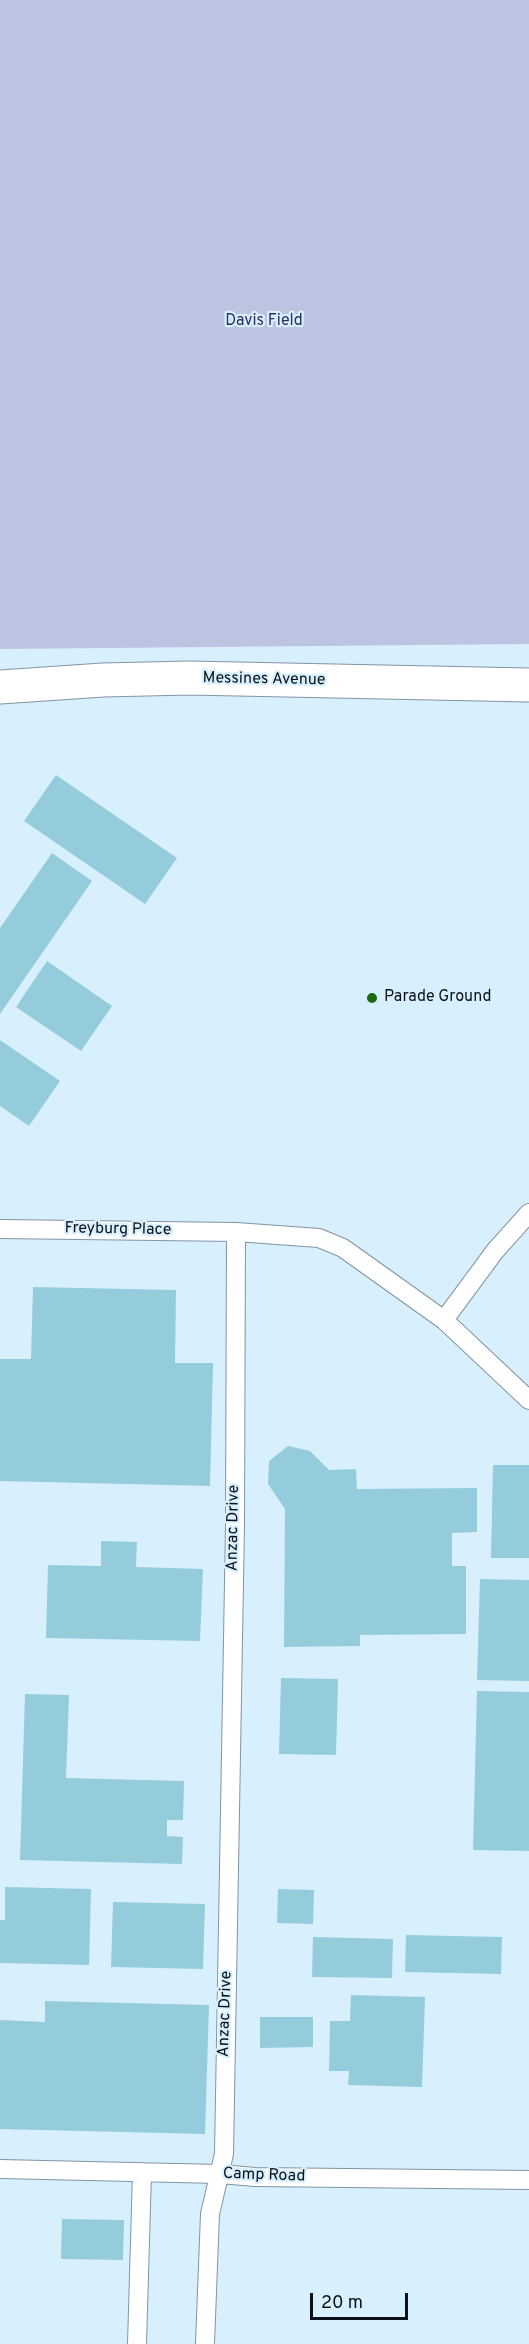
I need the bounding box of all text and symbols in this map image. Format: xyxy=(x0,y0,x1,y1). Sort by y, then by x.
park label: Davis Field xyxy=(225,312,303,332)
street label: Messines Avenue xyxy=(202,669,326,691)
place label: Parade Ground xyxy=(384,988,491,1008)
marker: Parade Ground xyxy=(365,991,379,1005)
street label: Freyburg Place xyxy=(64,1219,172,1241)
street label: Anzac Drive xyxy=(224,1485,244,1571)
street label: Anzac Drive xyxy=(215,1971,237,2057)
street label: Camp Road xyxy=(222,2165,306,2187)
scale bar xyxy=(313,2281,410,2319)
text: 20 m xyxy=(321,2292,363,2315)

